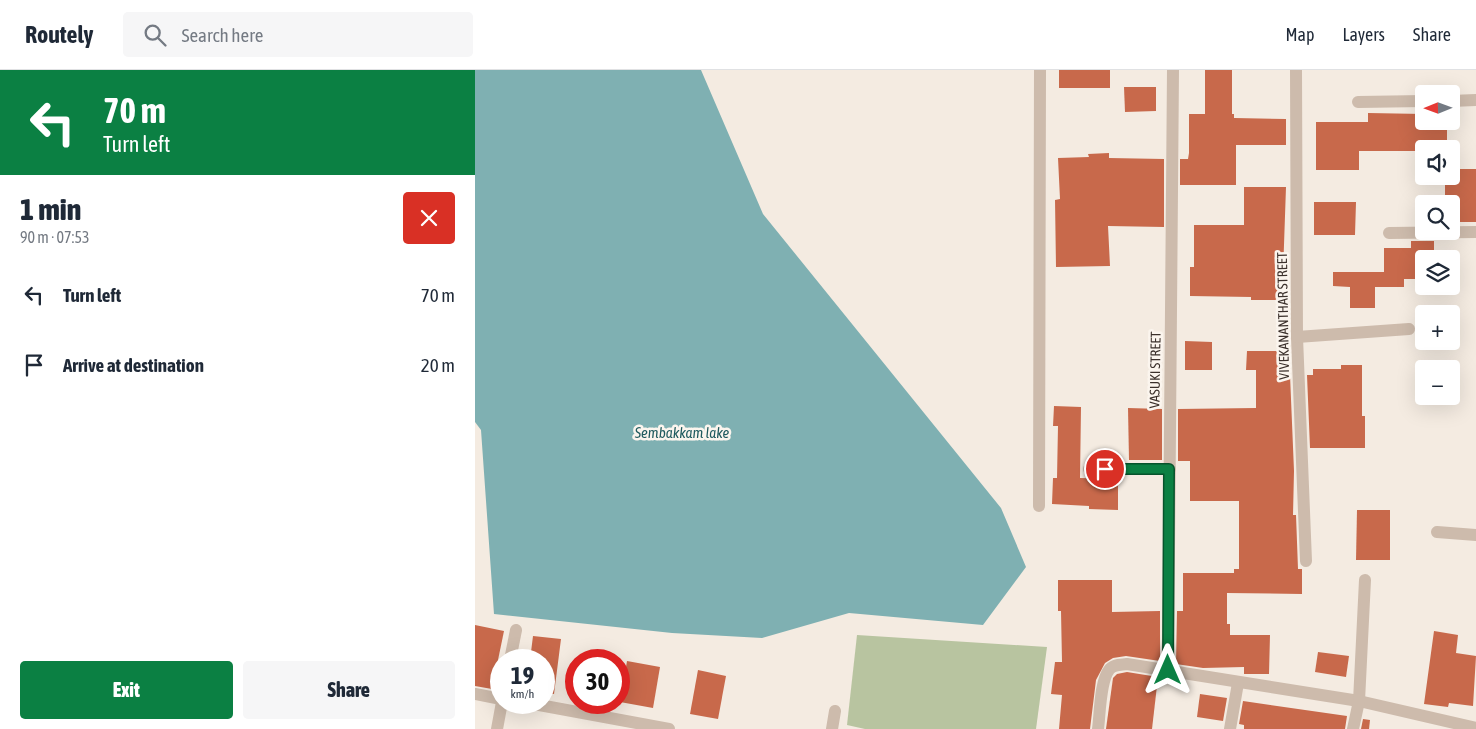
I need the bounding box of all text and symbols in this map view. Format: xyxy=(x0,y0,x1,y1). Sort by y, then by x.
search box xyxy=(123,12,473,57)
text: Routely xyxy=(25,21,93,48)
icon: search xyxy=(141,21,169,49)
text: Search here xyxy=(181,24,263,46)
text: Map xyxy=(1285,24,1314,45)
text: Layers xyxy=(1342,24,1385,45)
text: Share xyxy=(1413,24,1451,45)
north arrow xyxy=(1415,85,1460,130)
map controls xyxy=(1415,85,1460,405)
icon: left xyxy=(20,90,85,155)
text: 70 m xyxy=(103,90,166,130)
text: Turn left xyxy=(103,131,170,157)
button: sound xyxy=(1415,140,1460,185)
text: 1 min xyxy=(20,192,81,226)
button: close xyxy=(403,192,455,244)
button: search xyxy=(1415,195,1460,240)
text: 90 m · 07:53 xyxy=(20,228,90,246)
button: layers xyxy=(1415,250,1460,295)
street label: VIVEKANANTHAR STREET xyxy=(1274,252,1292,380)
icon: left xyxy=(20,281,48,309)
text: Turn left xyxy=(63,284,121,306)
text: 70 m xyxy=(421,284,455,306)
button: + xyxy=(1415,305,1460,350)
street label: VASUKI STREET xyxy=(1146,331,1164,409)
icon: arrive xyxy=(20,351,48,379)
text: Arrive at destination xyxy=(63,354,204,376)
text: 20 m xyxy=(421,354,455,376)
button: − xyxy=(1415,360,1460,405)
water label: Sembakkam lake xyxy=(634,424,729,441)
pin xyxy=(1084,448,1126,490)
icon: arrive xyxy=(1091,455,1119,483)
position arrow xyxy=(1141,643,1193,695)
speed limit sign: 30 xyxy=(565,649,630,714)
button: Exit xyxy=(20,661,233,719)
button: Share xyxy=(243,661,455,719)
text: 19 xyxy=(511,661,534,689)
text: km/h xyxy=(511,687,534,701)

